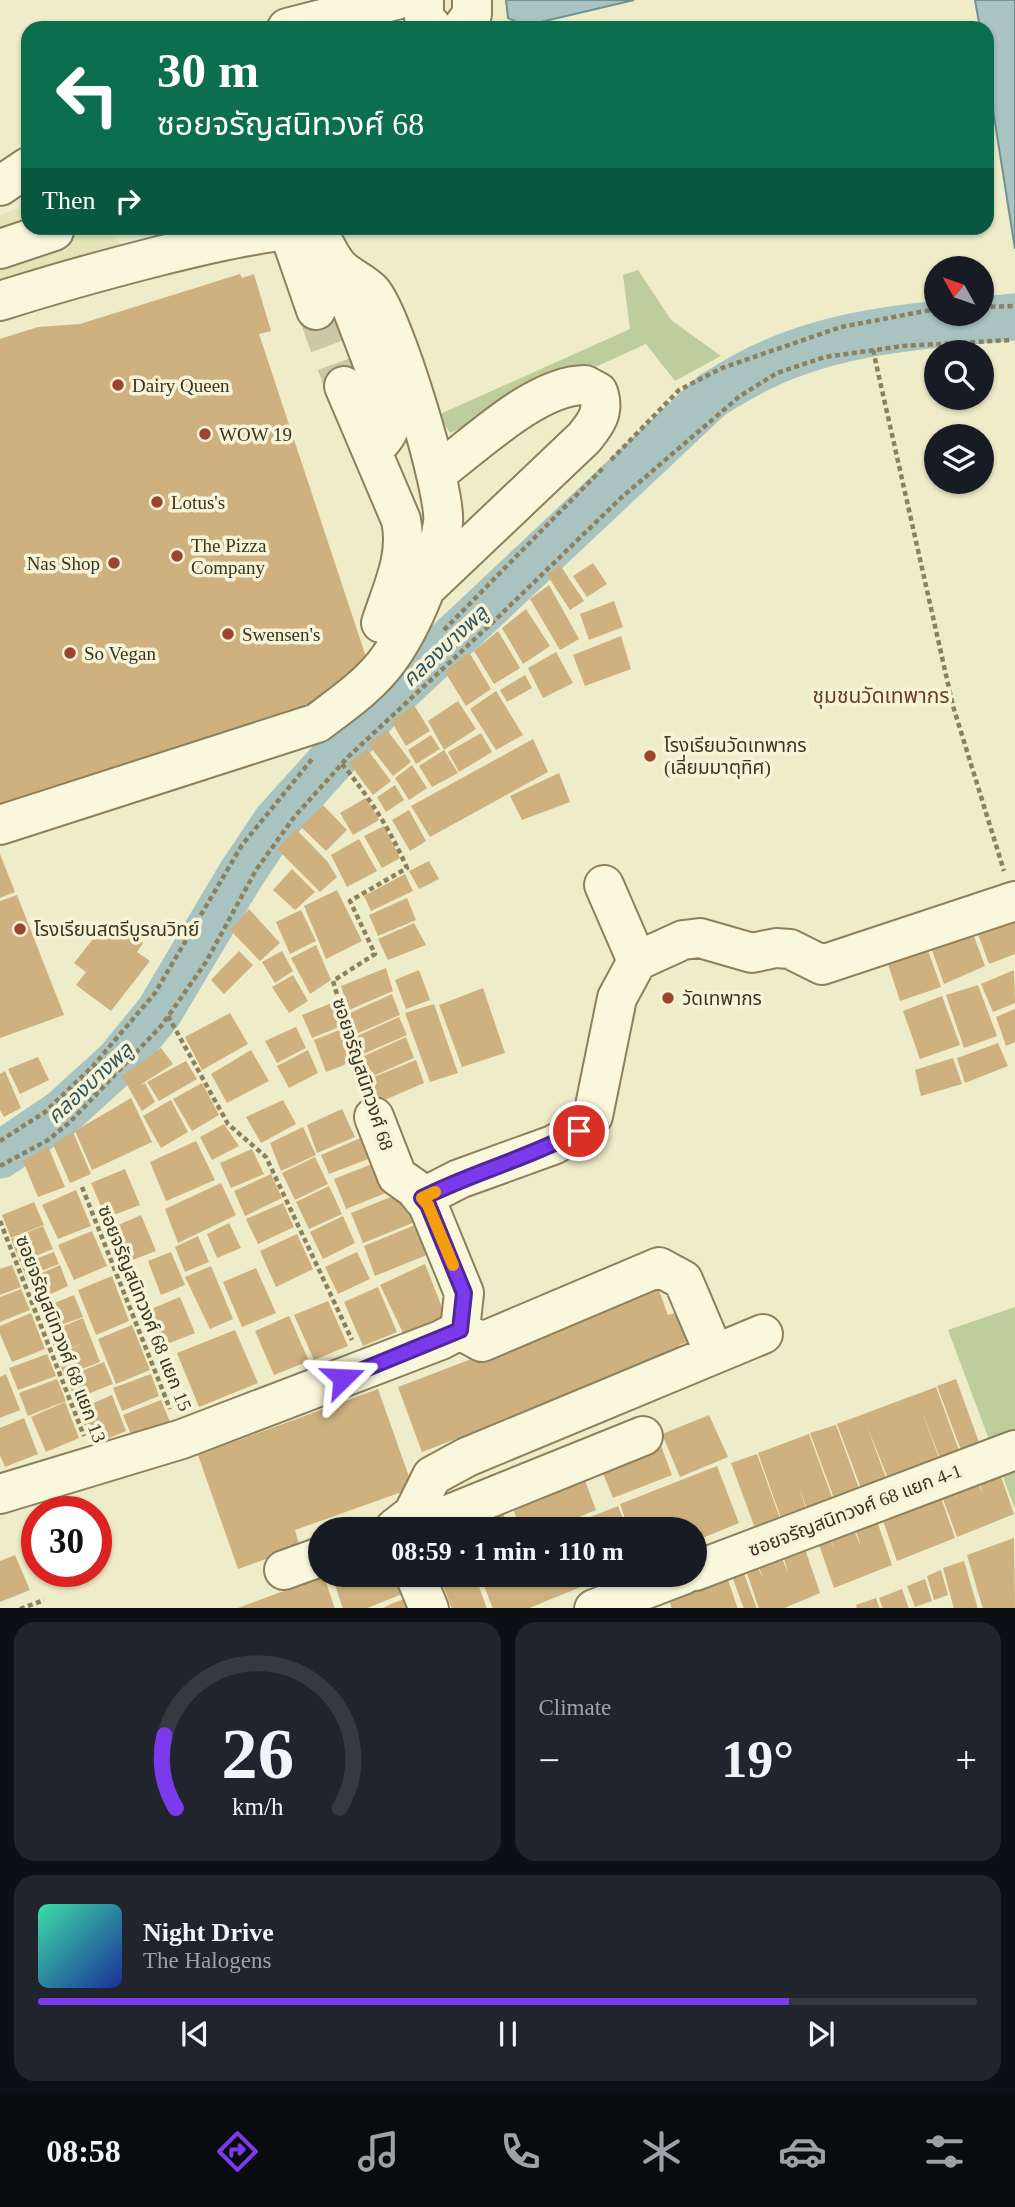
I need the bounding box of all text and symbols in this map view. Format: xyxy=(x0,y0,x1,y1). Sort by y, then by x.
text: 30 m xyxy=(157,43,259,98)
icon: left xyxy=(42,49,133,140)
text: ซอยจรัญสนิทวงศ์ 68 xyxy=(157,106,424,142)
icon: right xyxy=(109,182,147,220)
text: Then xyxy=(42,186,95,215)
north arrow xyxy=(924,256,994,326)
map controls xyxy=(924,256,994,494)
button: search xyxy=(924,340,994,410)
place label: Dairy Queen xyxy=(132,375,230,396)
marker: Dairy Queen xyxy=(110,377,126,393)
place label: WOW 19 xyxy=(219,424,292,445)
button: layers xyxy=(924,424,994,494)
marker: WOW 19 xyxy=(197,426,213,442)
place label: Lotus's xyxy=(171,492,225,513)
marker: Lotus's xyxy=(149,494,165,510)
place label: The Pizza Company xyxy=(191,535,267,578)
marker: The Pizza Company xyxy=(169,548,185,564)
place label: Nas Shop xyxy=(27,553,100,574)
marker: Nas Shop xyxy=(106,555,122,571)
water label: คลองบางพลู xyxy=(398,600,494,692)
place label: Swensen's xyxy=(242,624,320,645)
marker: Swensen's xyxy=(220,626,236,642)
place label: So Vegan xyxy=(84,643,156,664)
marker: So Vegan xyxy=(62,645,78,661)
district label: ชุมชนวัดเทพากร xyxy=(812,684,950,709)
place label: โรงเรียนวัดเทพากร (เลี่ยมมาตุทิศ) xyxy=(664,735,807,779)
marker: โรงเรียนวัดเทพากร (เลี่ยมมาตุทิศ) xyxy=(642,748,658,764)
place label: โรงเรียนสตรีบูรณวิทย์ xyxy=(34,919,199,942)
marker: โรงเรียนสตรีบูรณวิทย์ xyxy=(12,921,28,937)
place label: วัดเทพากร xyxy=(682,988,762,1009)
marker: วัดเทพากร xyxy=(660,990,676,1006)
street label: ซอยจรัญสนิทวงศ์ 68 xyxy=(328,995,398,1153)
water label: คลองบางพลู xyxy=(43,1037,139,1129)
pin xyxy=(549,1101,609,1161)
icon: arrive xyxy=(560,1112,598,1150)
street label: ซอยจรัญสนิทวงศ์ 68 แยก 15 xyxy=(94,1202,196,1414)
street label: ซอยจรัญสนิทวงศ์ 68 แยก 13 xyxy=(12,1232,110,1446)
position arrow xyxy=(306,1341,380,1415)
street label: ซอยจรัญสนิทวงศ์ 68 แยก 4-1 xyxy=(746,1460,964,1560)
speed limit sign: 30 xyxy=(21,1496,112,1587)
text: 08:59 · 1 min · 110 m xyxy=(391,1537,624,1566)
text: Climate xyxy=(539,1695,611,1720)
text: 26 xyxy=(221,1713,294,1794)
text: 19° xyxy=(721,1731,794,1788)
text: − xyxy=(539,1739,560,1781)
text: + xyxy=(956,1739,977,1781)
text: km/h xyxy=(232,1792,283,1819)
text: Night Drive xyxy=(143,1918,274,1947)
text: The Halogens xyxy=(143,1948,271,1973)
icon: previous xyxy=(176,2015,214,2053)
icon: pause xyxy=(489,2015,527,2053)
icon: next xyxy=(802,2015,840,2053)
icon: directions xyxy=(213,2127,262,2176)
icon: music xyxy=(354,2127,403,2176)
icon: phone xyxy=(496,2127,545,2176)
icon: climate xyxy=(637,2127,686,2176)
icon: car xyxy=(778,2127,827,2176)
icon: filters xyxy=(920,2127,969,2176)
text: 08:58 xyxy=(46,2133,121,2169)

